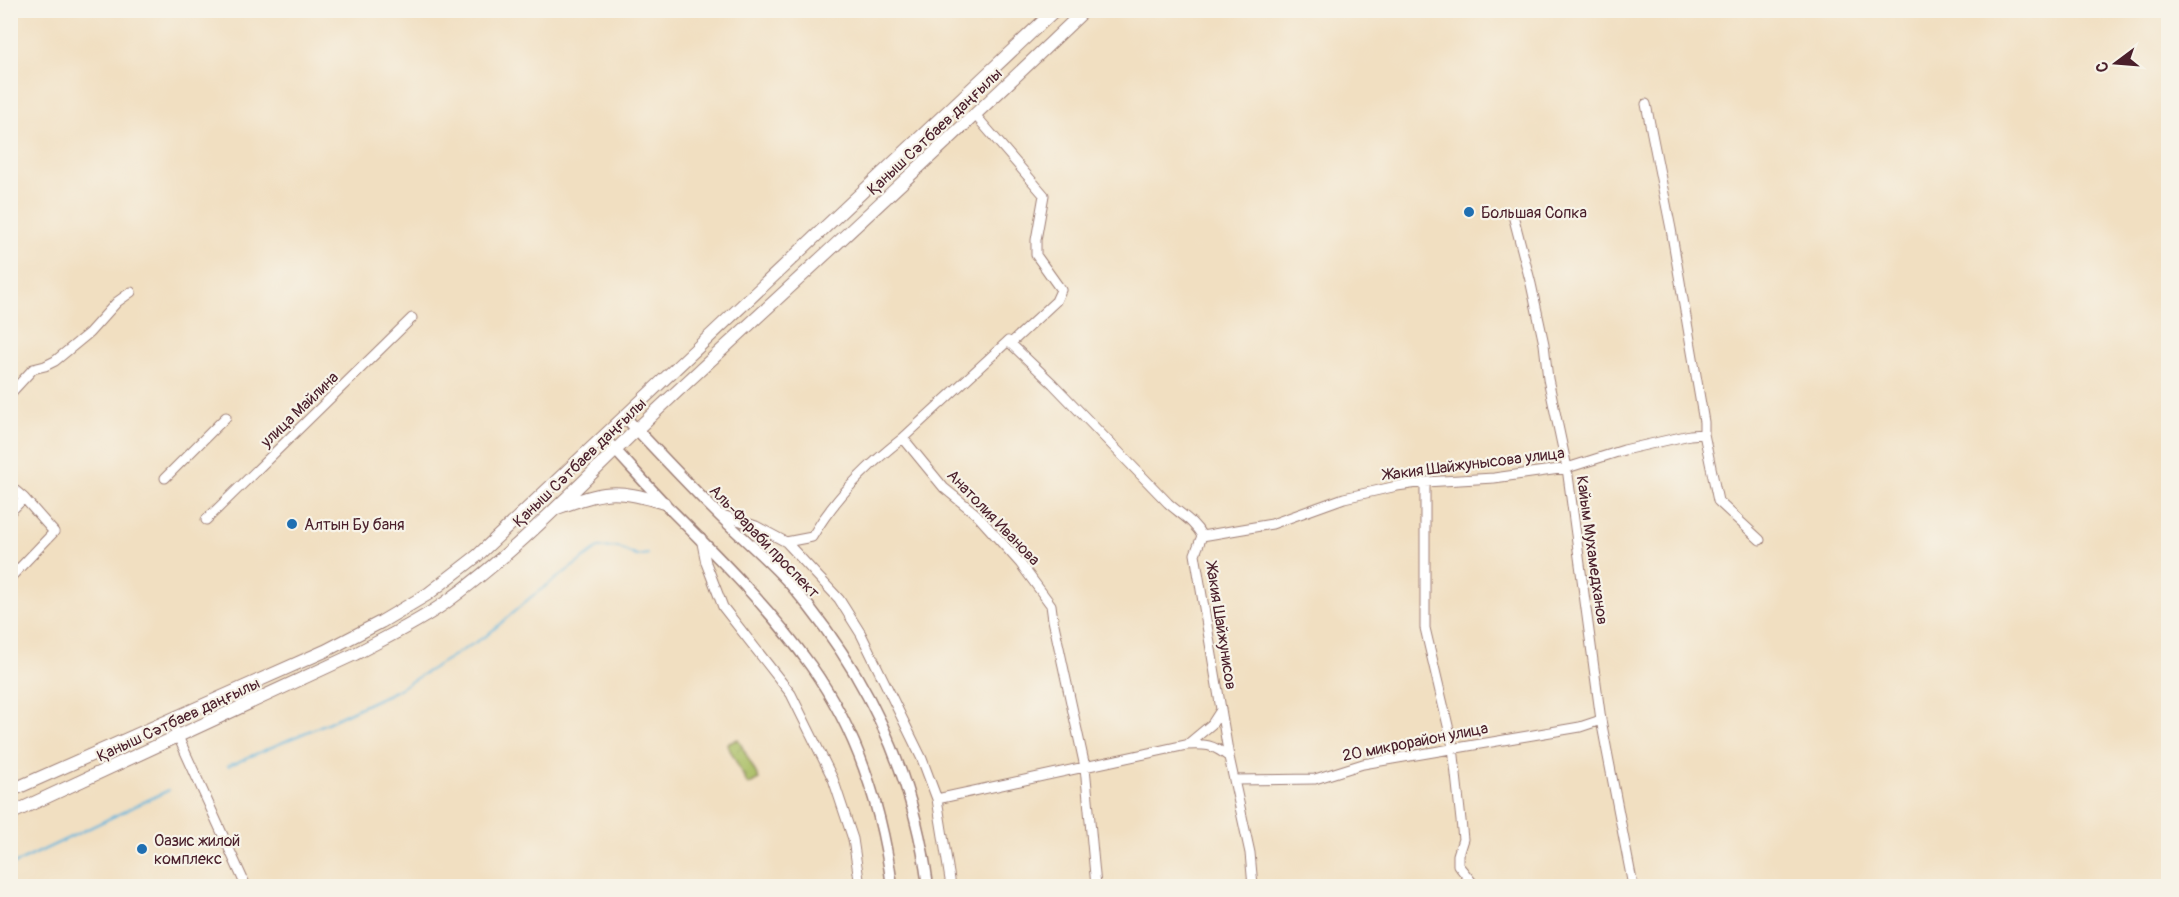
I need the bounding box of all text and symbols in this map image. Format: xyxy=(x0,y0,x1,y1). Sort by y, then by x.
north arrow xyxy=(2086,33,2146,93)
text: С xyxy=(2092,59,2114,74)
street label: Қаныш Сәтбаев даңғылы xyxy=(863,64,1006,200)
place label: Большая Сопка xyxy=(1481,203,1587,223)
marker: Большая Сопка xyxy=(1462,205,1476,219)
street label: улица Майлина xyxy=(256,367,343,453)
street label: Қаныш Сәтбаев даңғылы xyxy=(509,394,651,532)
street label: Жакия Шайжунысова улица xyxy=(1379,443,1566,485)
street label: Анатолия Иванова xyxy=(942,466,1044,570)
street label: Кайым Мухамедханов xyxy=(1572,474,1612,626)
street label: Аль-Фараби проспект xyxy=(705,481,824,603)
place label: Алтын Бу баня xyxy=(304,515,405,535)
marker: Алтын Бу баня xyxy=(285,517,299,531)
street label: Жакия Шайжунисов xyxy=(1201,558,1241,691)
street label: Қаныш Сәтбаев даңғылы xyxy=(94,673,263,767)
street label: 20 микрорайон улица xyxy=(1341,718,1490,766)
place label: Оазис жилой комплекс xyxy=(154,831,240,869)
marker: Оазис жилой комплекс xyxy=(135,842,149,856)

